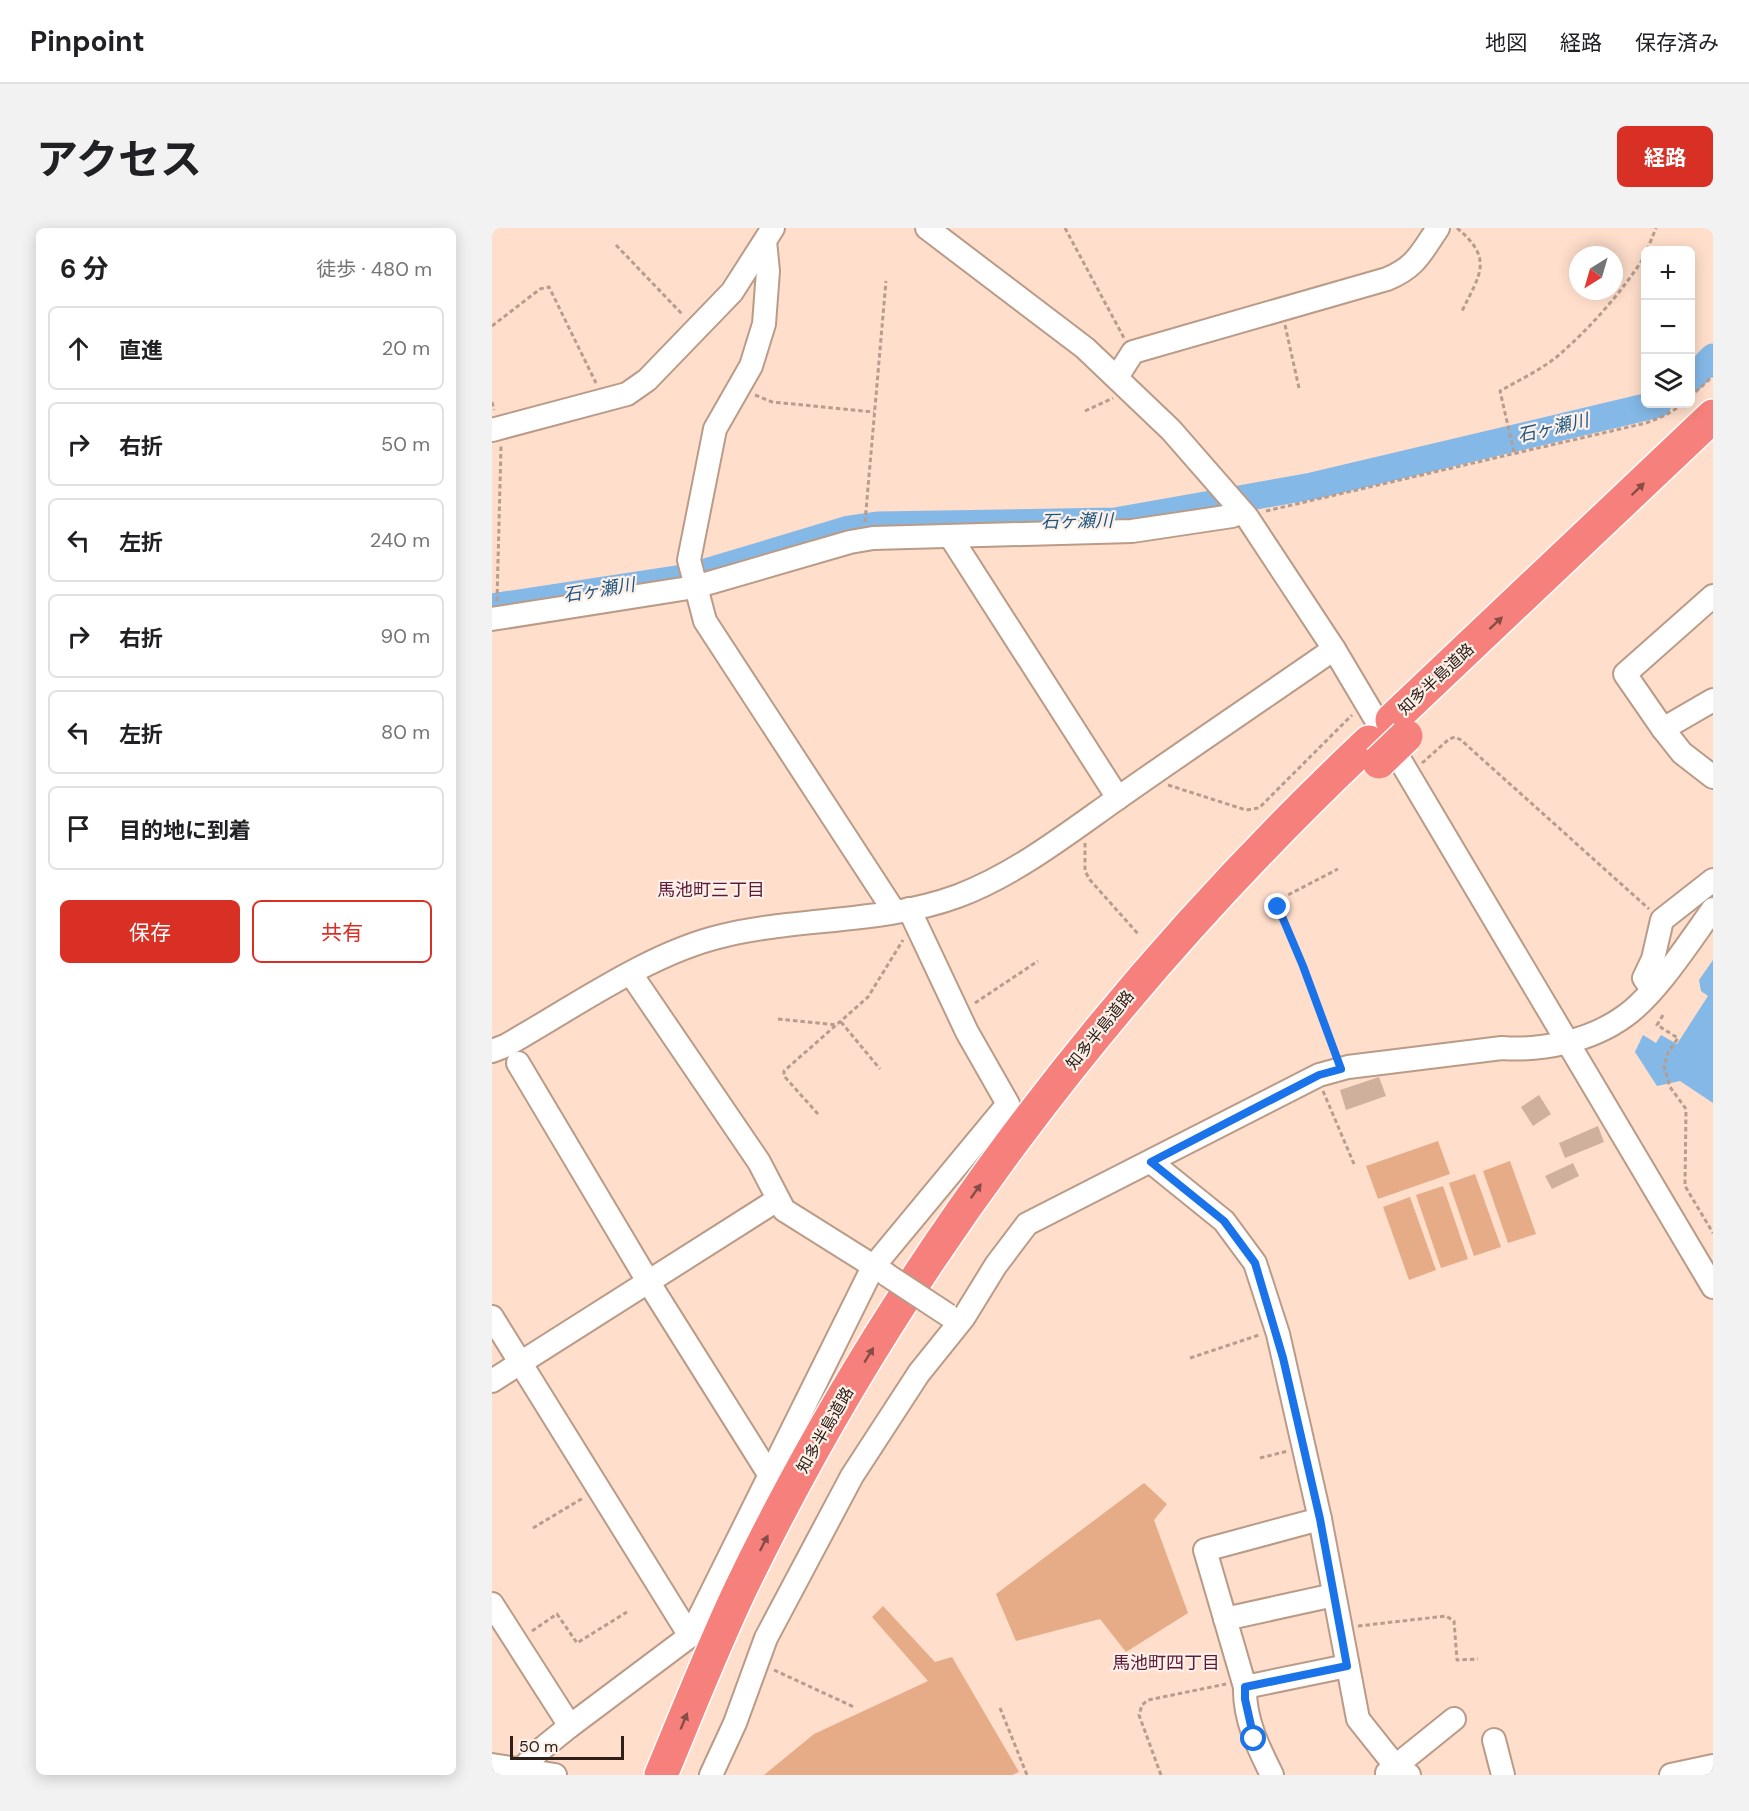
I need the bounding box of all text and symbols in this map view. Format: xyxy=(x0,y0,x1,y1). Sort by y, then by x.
text: Pinpoint xyxy=(30,23,145,60)
text: 地図 xyxy=(1485,29,1527,57)
text: 経路 xyxy=(1560,29,1602,57)
text: 保存済み xyxy=(1635,29,1719,57)
button: 経路 xyxy=(1617,126,1713,187)
text: アクセス xyxy=(36,132,202,187)
north arrow xyxy=(1569,246,1623,300)
map controls xyxy=(1641,246,1695,408)
button: + xyxy=(1641,246,1695,300)
text: 6 分 xyxy=(60,252,109,286)
text: 徒歩 · 480 m xyxy=(316,256,432,282)
button: − xyxy=(1641,300,1695,354)
icon: ahead xyxy=(62,332,95,365)
text: 20 m xyxy=(382,335,430,361)
text: 直進 xyxy=(119,336,163,365)
button: layers xyxy=(1641,354,1695,408)
water label: 石ヶ瀬川 xyxy=(1515,408,1593,448)
icon: right xyxy=(62,428,95,461)
text: 50 m xyxy=(381,431,430,457)
text: 右折 xyxy=(119,432,163,461)
one-way arrow xyxy=(1631,482,1646,496)
water label: 石ヶ瀬川 xyxy=(1041,508,1115,534)
icon: left xyxy=(62,524,95,557)
text: 240 m xyxy=(370,527,430,553)
text: 左折 xyxy=(119,528,163,557)
water label: 石ヶ瀬川 xyxy=(562,572,638,607)
one-way arrow xyxy=(1489,616,1503,630)
icon: right xyxy=(62,620,95,653)
text: 90 m xyxy=(381,623,430,649)
text: 右折 xyxy=(119,624,163,653)
street label: 知多半島道路 xyxy=(1394,639,1478,719)
icon: left xyxy=(62,716,95,749)
text: 80 m xyxy=(381,719,430,745)
text: 左折 xyxy=(119,720,163,749)
icon: arrive xyxy=(62,812,95,845)
text: 目的地に到着 xyxy=(119,816,251,845)
district label: 馬池町三丁目 xyxy=(657,878,765,902)
route end xyxy=(1264,893,1290,919)
button: 保存 xyxy=(60,900,240,963)
button: 共有 xyxy=(252,900,432,963)
street label: 知多半島道路 xyxy=(1062,986,1138,1074)
one-way arrow xyxy=(970,1184,982,1200)
one-way arrow xyxy=(864,1346,874,1363)
street label: 知多半島道路 xyxy=(792,1383,858,1477)
one-way arrow xyxy=(759,1535,769,1552)
district label: 馬池町四丁目 xyxy=(1112,1651,1220,1675)
one-way arrow xyxy=(680,1712,689,1730)
route start xyxy=(1240,1725,1266,1751)
scale bar xyxy=(510,1733,624,1760)
text: 50 m xyxy=(519,1736,558,1757)

